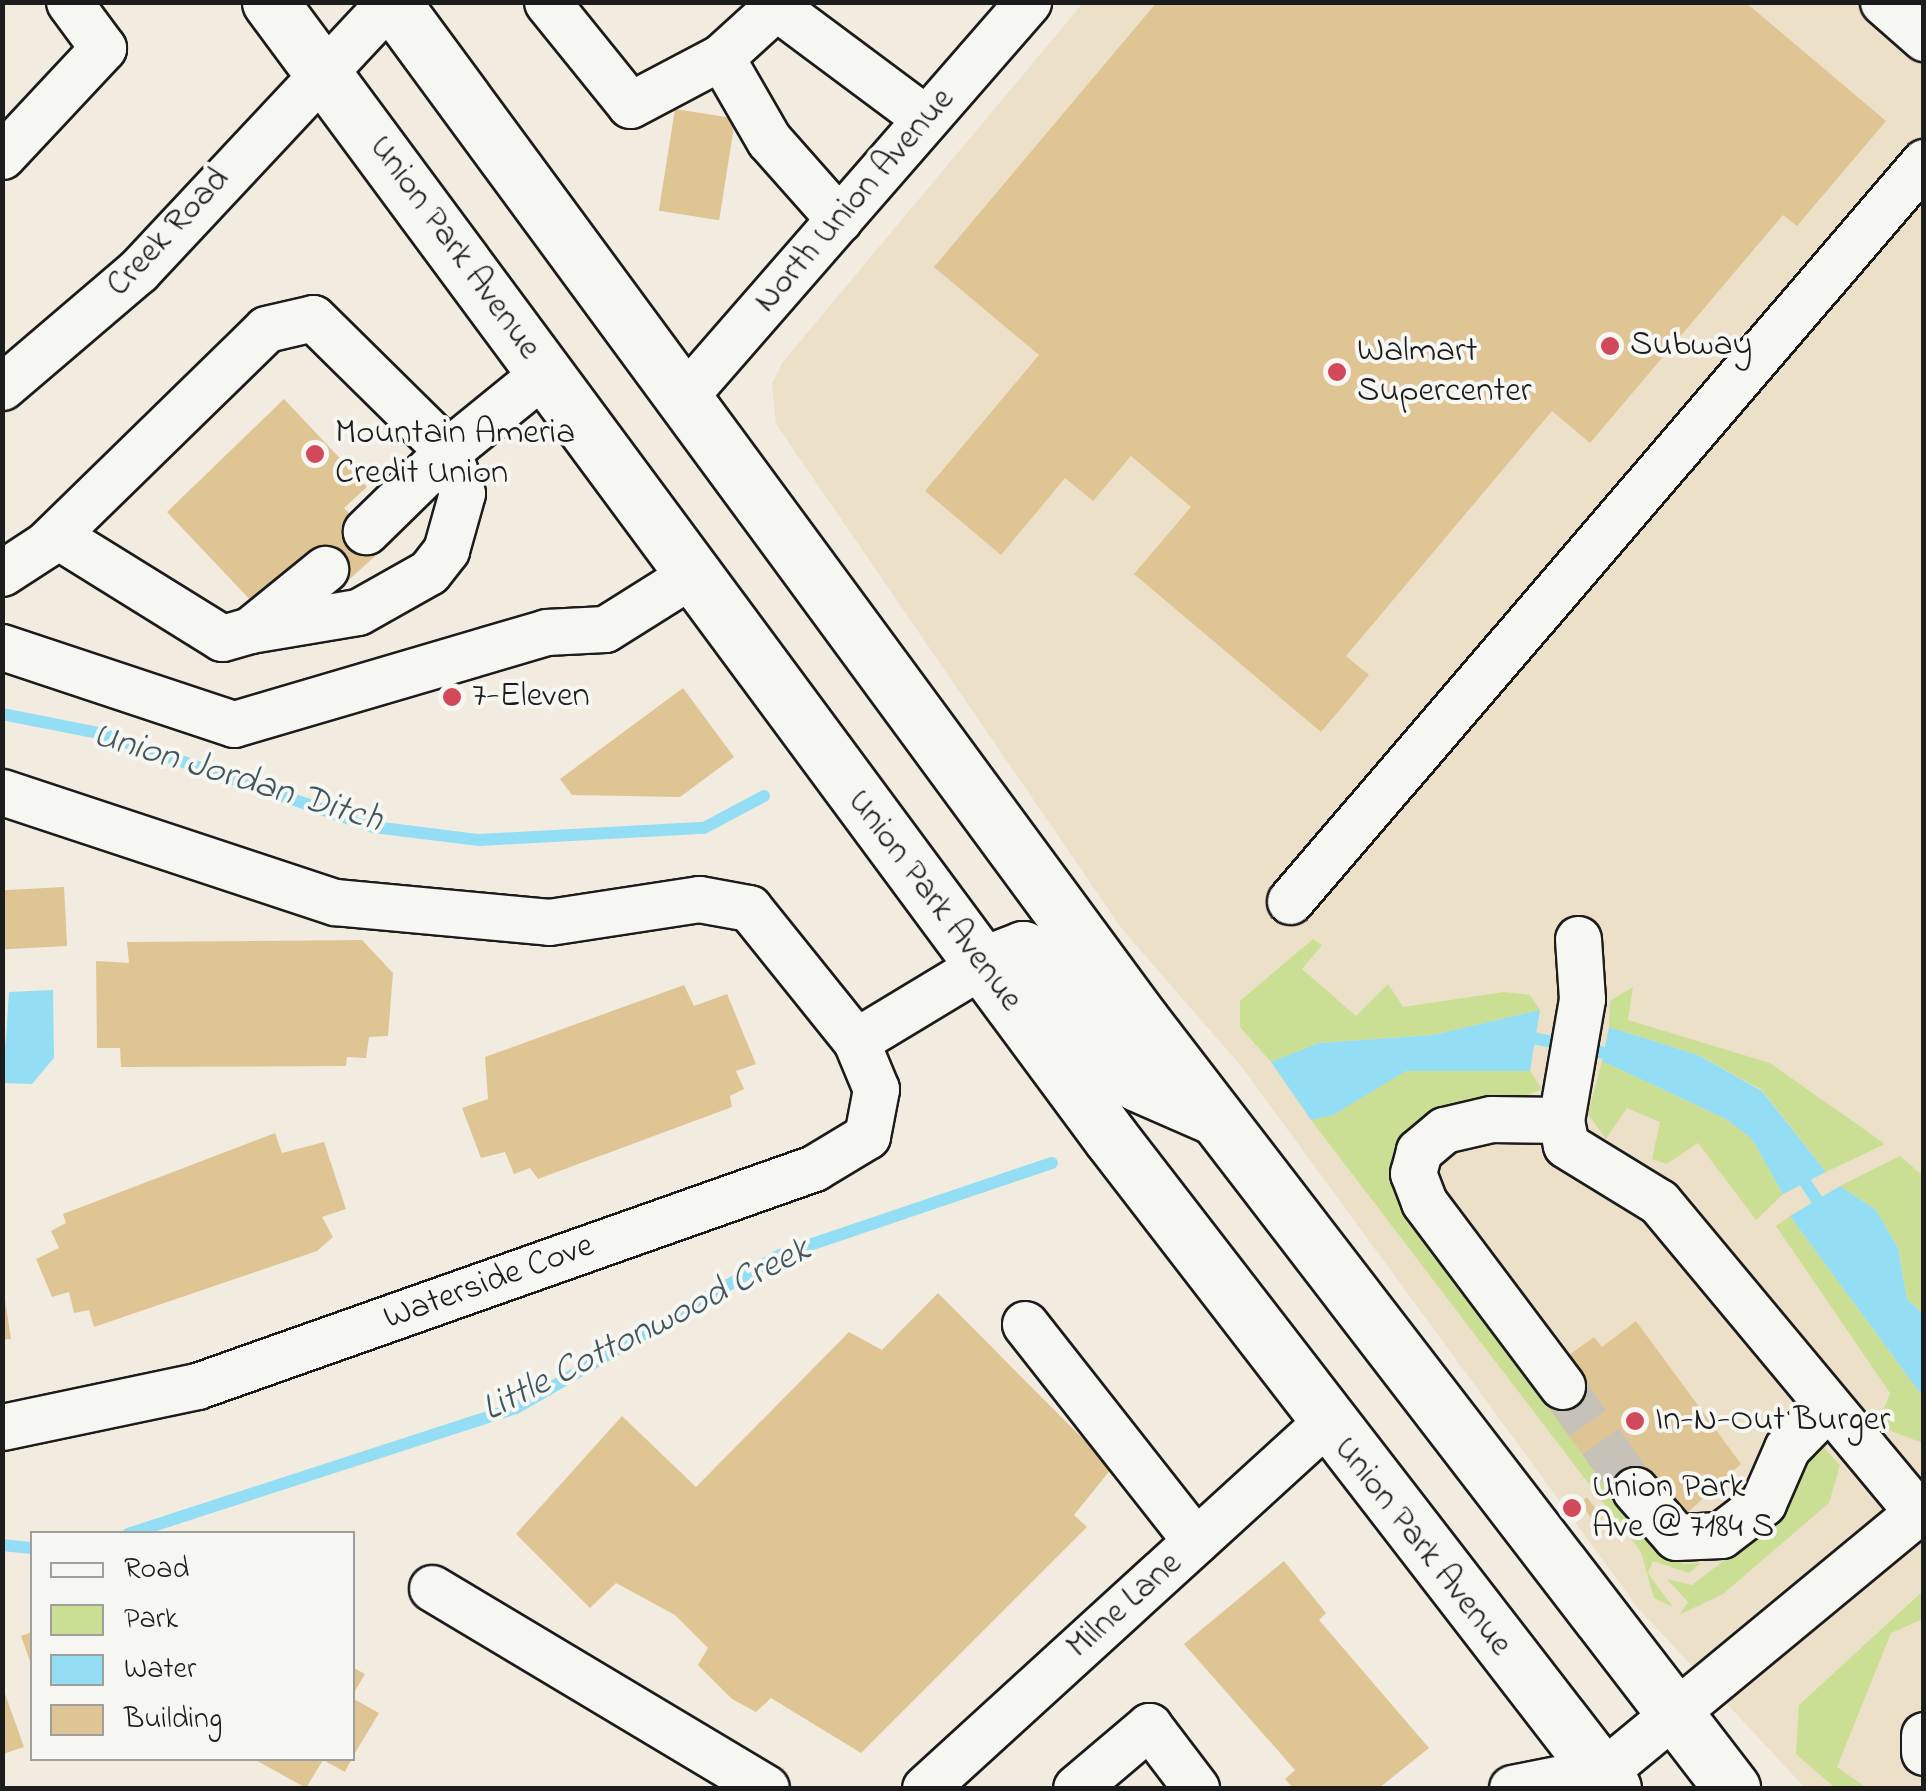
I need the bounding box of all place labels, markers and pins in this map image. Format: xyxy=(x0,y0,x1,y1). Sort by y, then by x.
place label: Subway xyxy=(1630,325,1752,367)
place label: Walmart Supercenter xyxy=(1357,331,1532,413)
marker: Subway xyxy=(1599,335,1621,357)
marker: Walmart Supercenter xyxy=(1326,361,1348,383)
place label: Mountain Ameria Credit Union xyxy=(335,413,575,495)
marker: Mountain Ameria Credit Union xyxy=(304,443,326,465)
place label: 7-Eleven xyxy=(472,676,590,718)
marker: 7-Eleven xyxy=(441,686,463,708)
place label: In-N-Out Burger xyxy=(1655,1400,1890,1442)
marker: In-N-Out Burger xyxy=(1624,1410,1646,1432)
place label: Union Park Ave @ 7184 S xyxy=(1592,1467,1774,1549)
marker: Union Park Ave @ 7184 S xyxy=(1561,1497,1583,1519)

